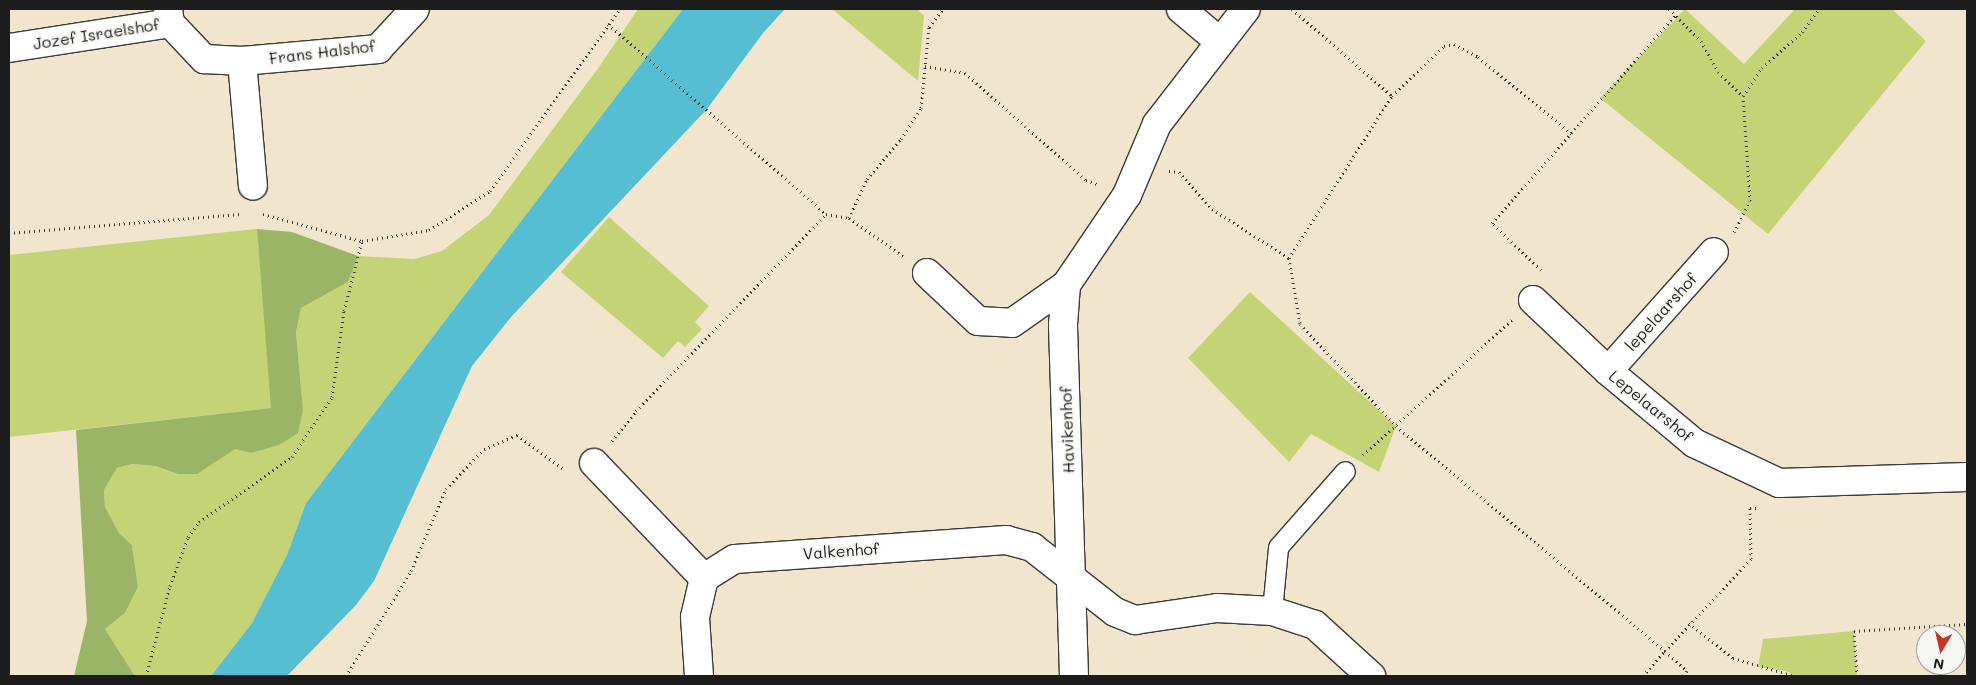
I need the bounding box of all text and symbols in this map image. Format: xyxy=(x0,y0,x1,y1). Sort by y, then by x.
street label: Jozef Israelshof xyxy=(31,15,161,53)
street label: Frans Halshof xyxy=(268,36,376,68)
street label: lepelaarshof xyxy=(1621,269,1701,355)
street label: Lepelaarshof xyxy=(1605,366,1697,446)
street label: Havikenhof xyxy=(1056,386,1078,474)
street label: Valkenhof xyxy=(802,539,880,563)
north arrow xyxy=(1916,625,1966,675)
text: N xyxy=(1932,654,1945,675)

